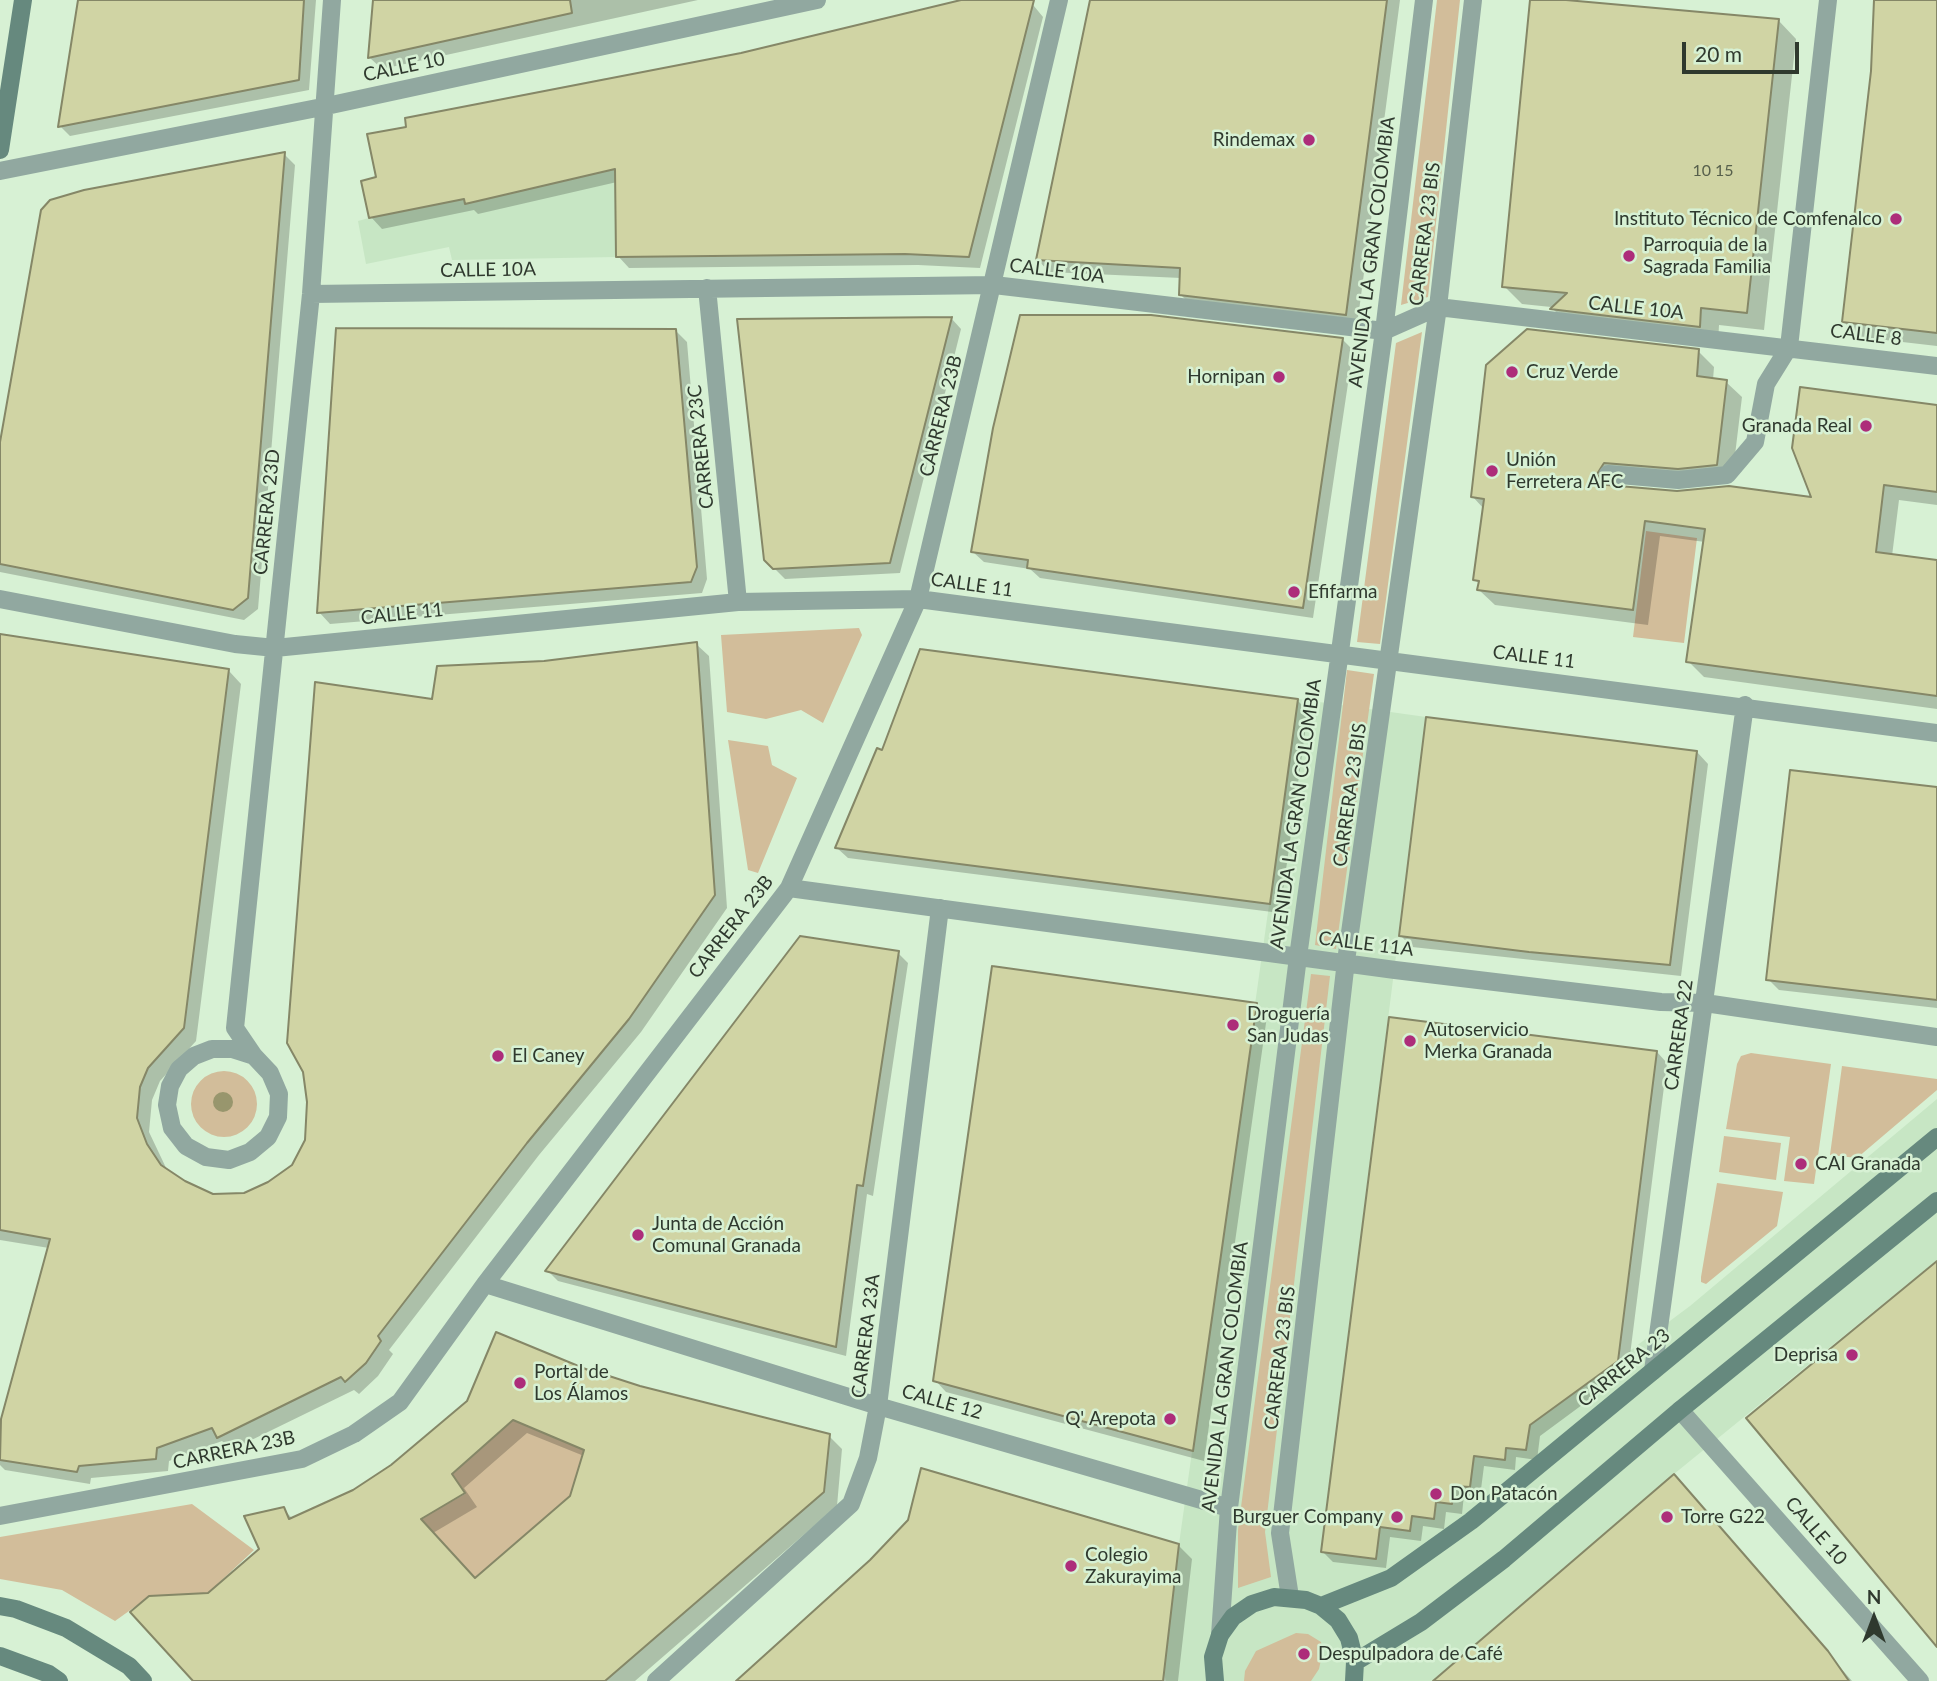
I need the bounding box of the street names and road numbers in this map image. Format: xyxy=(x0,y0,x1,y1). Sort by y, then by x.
street label: CALLE 10 xyxy=(361,47,447,87)
street label: AVENIDA LA GRAN COLOMBIA xyxy=(1344,115,1400,389)
street label: CARRERA 23 BIS xyxy=(1405,161,1445,307)
street label: CALLE 10A xyxy=(1008,254,1106,288)
street label: CALLE 10A xyxy=(440,258,536,282)
street label: CALLE 10A xyxy=(1587,292,1685,324)
street label: CALLE 8 xyxy=(1829,319,1903,351)
street label: CARRERA 23B xyxy=(915,353,967,479)
street label: CARRERA 23C xyxy=(683,384,719,510)
street label: CARRERA 23D xyxy=(249,448,285,576)
street label: CALLE 11 xyxy=(929,568,1015,602)
street label: CALLE 11 xyxy=(360,598,444,630)
street label: CALLE 11 xyxy=(1491,641,1577,673)
street label: AVENIDA LA GRAN COLOMBIA xyxy=(1266,677,1326,951)
street label: CARRERA 23 BIS xyxy=(1329,722,1371,868)
street label: CARRERA 23B xyxy=(684,871,778,983)
street label: CALLE 11A xyxy=(1317,927,1415,961)
street label: CARRERA 22 xyxy=(1660,978,1698,1092)
street label: AVENIDA LA GRAN COLOMBIA xyxy=(1197,1240,1253,1514)
street label: CARRERA 23A xyxy=(847,1273,885,1399)
street label: CARRERA 23 BIS xyxy=(1260,1285,1300,1431)
street label: CARRERA 23 xyxy=(1573,1324,1675,1412)
street label: CALLE 12 xyxy=(899,1380,985,1424)
street label: CARRERA 23B xyxy=(171,1426,297,1474)
street label: CALLE 10 xyxy=(1780,1492,1852,1570)

